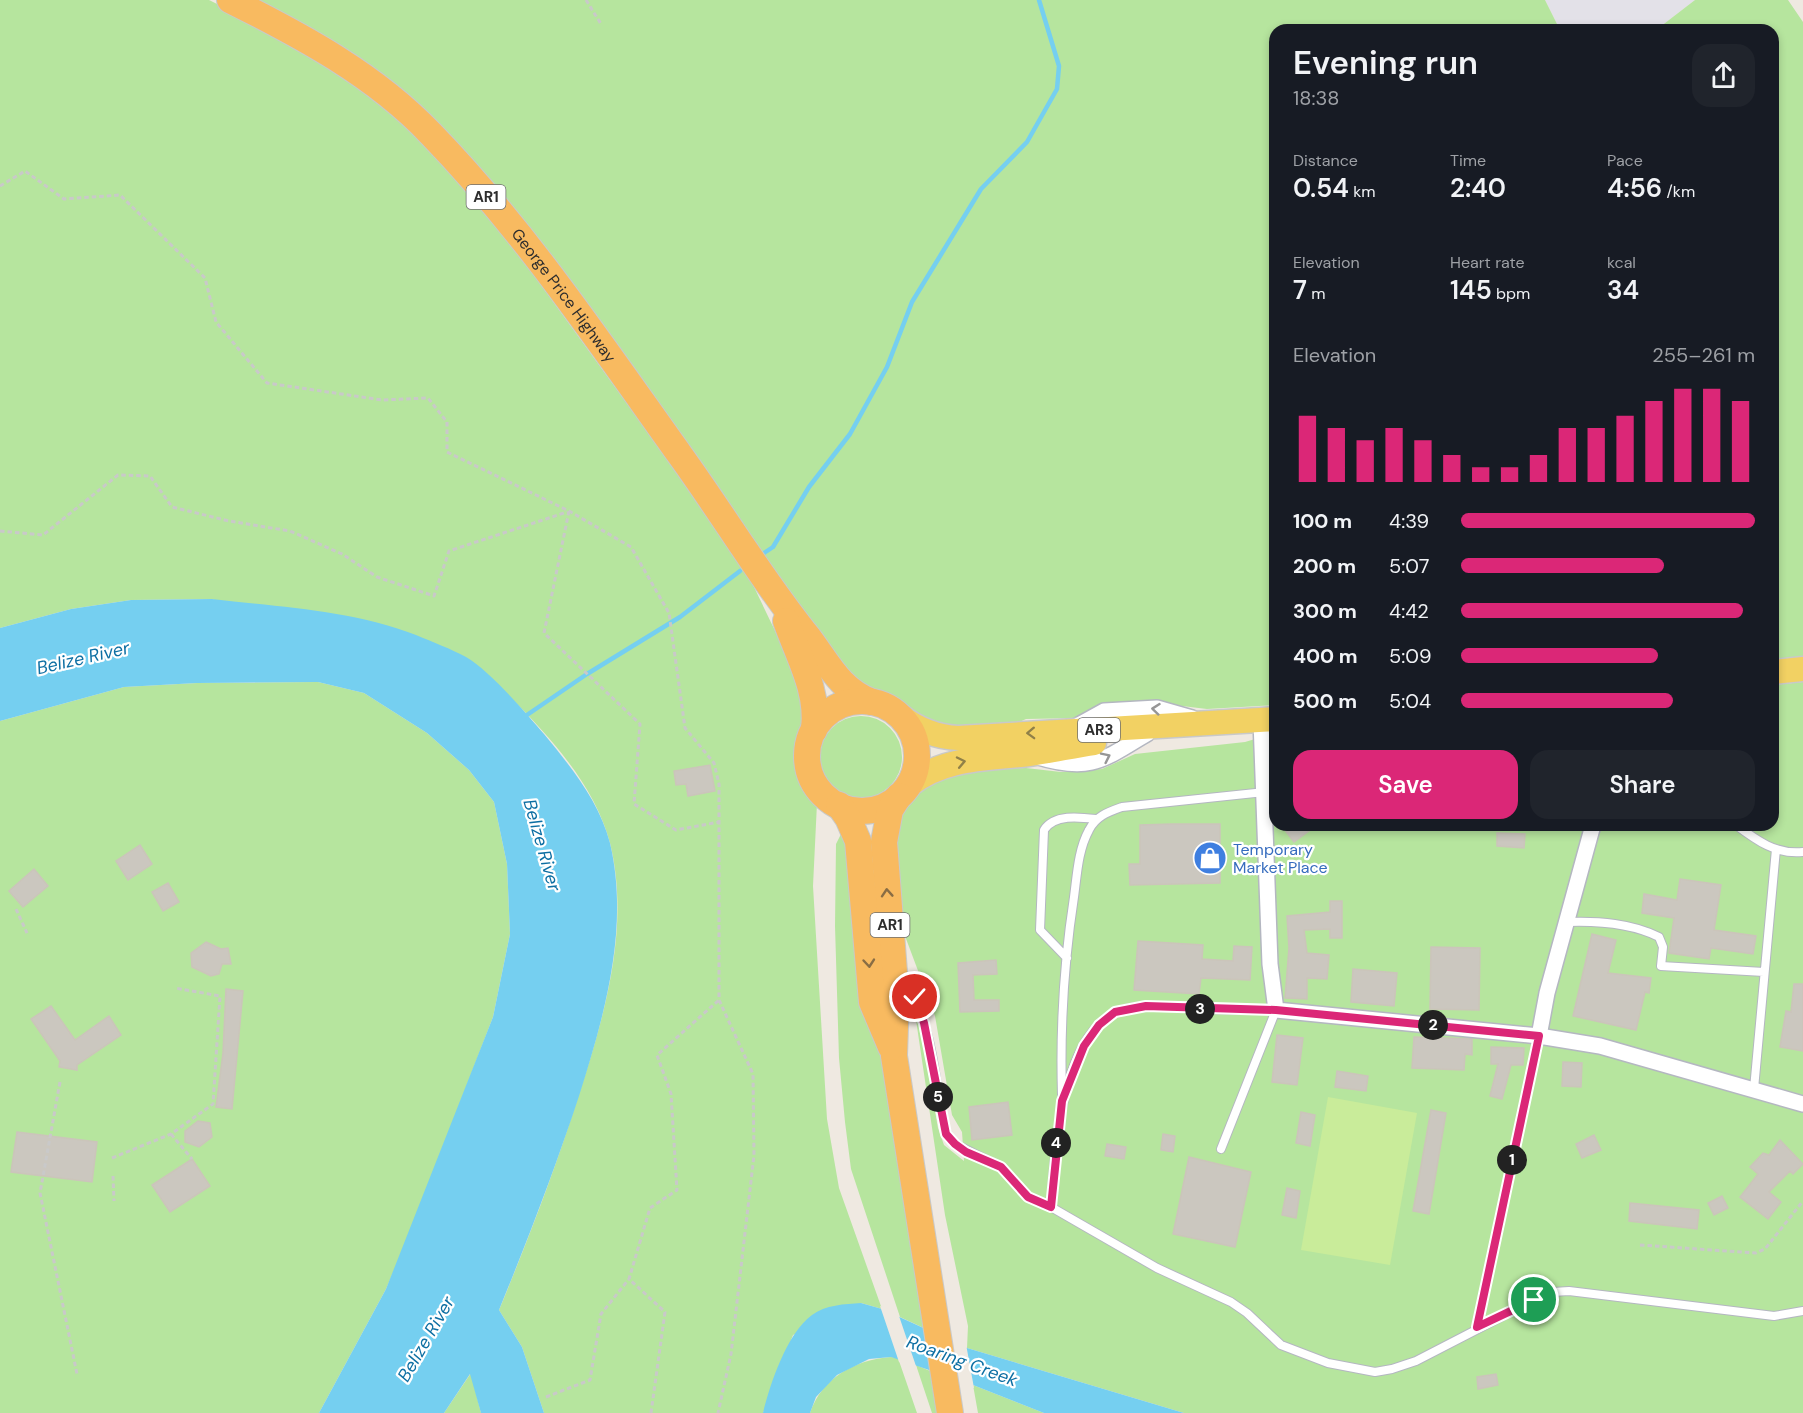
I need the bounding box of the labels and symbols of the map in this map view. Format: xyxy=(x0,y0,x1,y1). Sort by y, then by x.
road number: AR1 xyxy=(466,185,506,209)
street label: George Price Highway xyxy=(507,224,621,366)
water label: Belize River xyxy=(34,635,133,680)
one-way arrow xyxy=(1151,704,1161,716)
road number: AR3 xyxy=(1078,718,1120,742)
one-way arrow xyxy=(1026,726,1035,739)
one-way arrow xyxy=(1099,753,1110,765)
one-way arrow xyxy=(956,756,966,769)
water label: Belize River xyxy=(517,796,567,895)
place label: Temporary Market Place xyxy=(1233,839,1328,878)
shop icon: Temporary Market Place xyxy=(1192,840,1228,876)
one-way arrow xyxy=(881,888,894,897)
road number: AR1 xyxy=(870,913,910,937)
one-way arrow xyxy=(862,959,875,968)
pin xyxy=(889,971,940,1022)
pin: 3 xyxy=(1185,994,1215,1024)
pin: 2 xyxy=(1418,1010,1448,1040)
pin: 5 xyxy=(923,1082,953,1112)
pin: 4 xyxy=(1041,1128,1071,1158)
pin: 1 xyxy=(1497,1145,1527,1175)
pin xyxy=(1508,1274,1559,1325)
water label: Belize River xyxy=(392,1291,461,1386)
water label: Roaring Creek xyxy=(903,1330,1022,1392)

